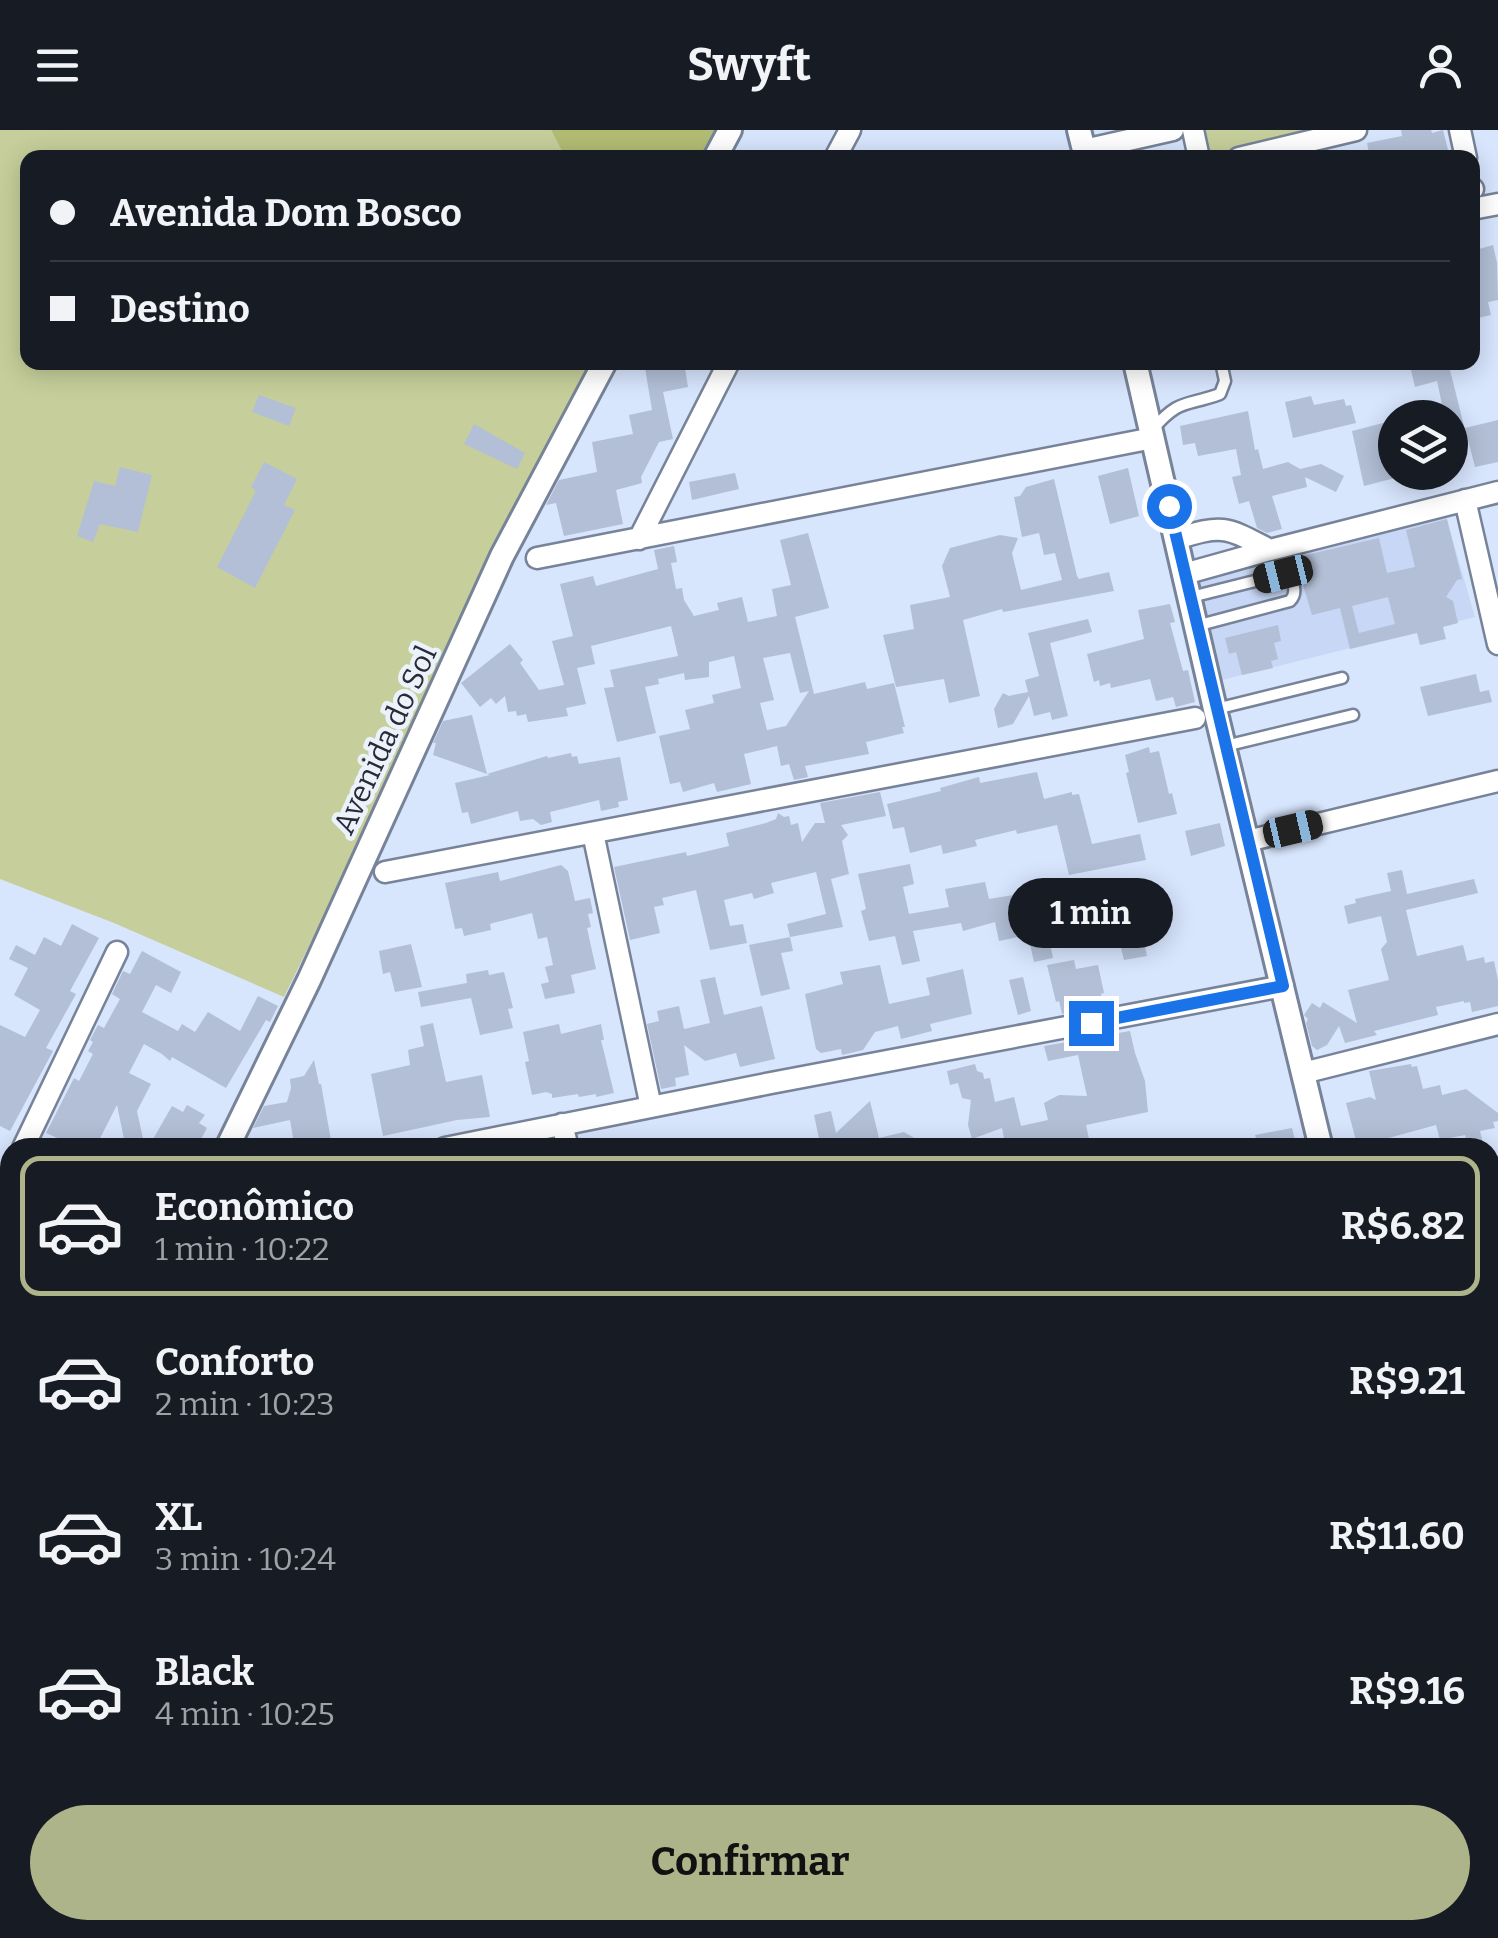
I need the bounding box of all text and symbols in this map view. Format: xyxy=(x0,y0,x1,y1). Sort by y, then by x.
icon: menu xyxy=(30,38,85,93)
text: Swyft xyxy=(687,38,811,92)
icon: person xyxy=(1413,38,1468,93)
text: Avenida Dom Bosco xyxy=(110,190,462,236)
text: Destino xyxy=(110,286,250,332)
map controls xyxy=(1378,400,1468,490)
button: layers xyxy=(1378,400,1468,490)
route start xyxy=(1147,484,1192,529)
car xyxy=(1250,552,1316,596)
street label: Avenida do Sol xyxy=(326,640,444,840)
car xyxy=(1260,808,1326,850)
callout: 1 min xyxy=(1008,878,1174,948)
text: 1 min xyxy=(1050,894,1131,932)
route end xyxy=(1069,1001,1114,1046)
icon: car xyxy=(35,1181,125,1271)
text: Econômico xyxy=(155,1184,354,1230)
text: R$6.82 xyxy=(1341,1203,1465,1249)
text: 1 min · 10:22 xyxy=(155,1230,329,1268)
icon: car xyxy=(35,1336,125,1426)
text: Conforto xyxy=(155,1339,315,1385)
text: R$9.21 xyxy=(1349,1358,1465,1404)
text: 2 min · 10:23 xyxy=(155,1385,335,1423)
icon: car xyxy=(35,1491,125,1581)
text: XL xyxy=(155,1494,202,1540)
text: R$11.60 xyxy=(1329,1513,1465,1559)
text: 3 min · 10:24 xyxy=(155,1540,336,1578)
icon: car xyxy=(35,1646,125,1736)
text: Black xyxy=(155,1649,254,1695)
text: R$9.16 xyxy=(1349,1668,1465,1714)
text: 4 min · 10:25 xyxy=(155,1695,335,1733)
button: Confirmar xyxy=(30,1805,1470,1920)

